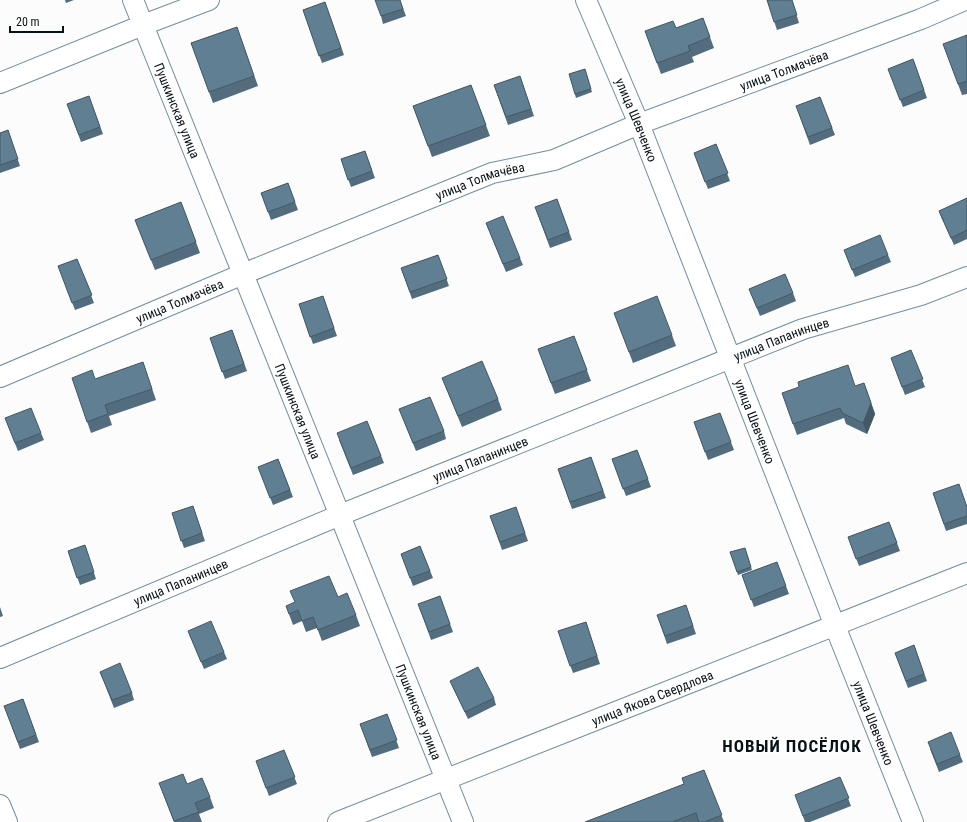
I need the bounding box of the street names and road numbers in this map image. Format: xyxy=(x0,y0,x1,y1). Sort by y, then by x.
street label: улица Толмачёва xyxy=(738,47,830,94)
street label: Пушкинская улица xyxy=(151,61,203,160)
street label: улица Шевченко xyxy=(612,76,660,164)
street label: улица Толмачёва xyxy=(434,159,526,203)
street label: улица Толмачёва xyxy=(134,276,226,326)
street label: улица Папанинцев xyxy=(731,315,831,364)
street label: Пушкинская улица xyxy=(272,361,323,461)
street label: улица Шевченко xyxy=(731,377,778,466)
street label: улица Папанинцев xyxy=(431,433,530,485)
street label: улица Папанинцев xyxy=(131,556,230,609)
street label: Пушкинская улица xyxy=(392,662,444,762)
street label: улица Якова Свердлова xyxy=(590,667,715,729)
street label: улица Шевченко xyxy=(850,679,897,767)

